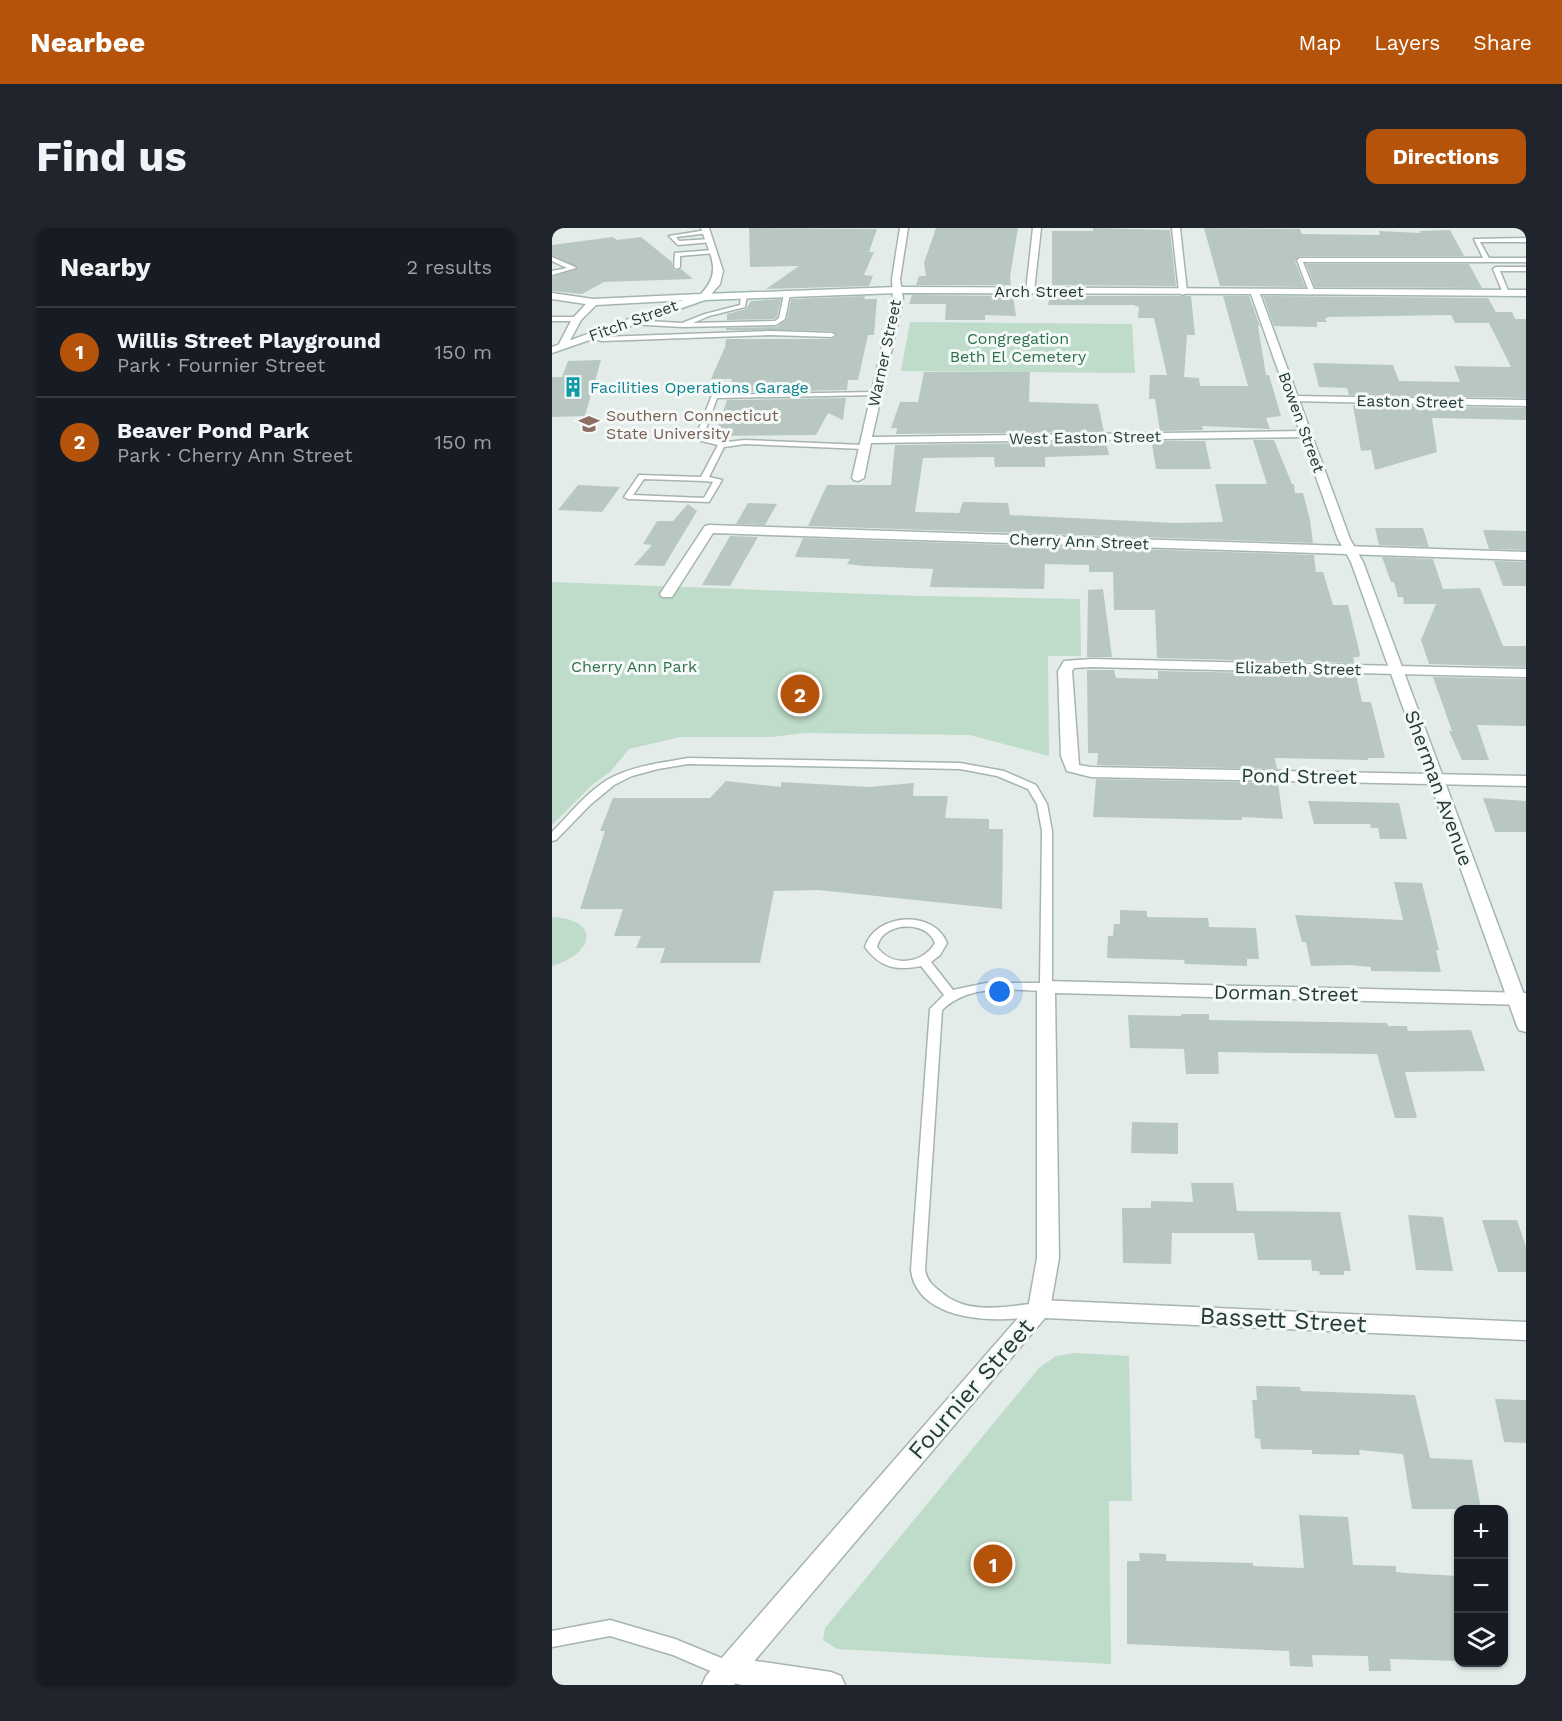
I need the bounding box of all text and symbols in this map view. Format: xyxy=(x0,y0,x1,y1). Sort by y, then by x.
text: Nearbee xyxy=(30,26,145,59)
text: Map xyxy=(1298,30,1341,55)
text: Layers xyxy=(1374,30,1440,55)
text: Share xyxy=(1473,30,1532,55)
button: Directions xyxy=(1366,129,1526,184)
text: Find us xyxy=(36,132,187,181)
text: Nearby xyxy=(60,252,151,282)
text: 2 results xyxy=(407,255,492,279)
street label: Arch Street xyxy=(994,282,1084,301)
street label: Fitch Street xyxy=(586,296,680,345)
street label: Warner Street xyxy=(864,297,905,409)
text: Willis Street Playground xyxy=(117,328,381,353)
park label: Congregation Beth El Cemetery xyxy=(950,329,1087,366)
text: 1 xyxy=(75,340,84,364)
text: 150 m xyxy=(434,340,492,364)
text: Park · Fournier Street xyxy=(117,353,325,377)
street label: Bowen Street xyxy=(1275,369,1329,475)
building icon: Facilities Operations Garage xyxy=(561,375,585,399)
place label: Facilities Operations Garage xyxy=(590,378,809,397)
street label: Easton Street xyxy=(1356,391,1464,412)
place label: Southern Connecticut State University xyxy=(606,406,779,443)
school or university icon: Southern Connecticut State University xyxy=(577,412,601,436)
text: Beaver Pond Park xyxy=(117,418,309,443)
street label: West Easton Street xyxy=(1009,427,1162,448)
text: 2 xyxy=(74,430,85,454)
text: 150 m xyxy=(434,430,492,454)
text: Park · Cherry Ann Street xyxy=(117,443,353,467)
street label: Cherry Ann Street xyxy=(1009,530,1149,553)
park label: Cherry Ann Park xyxy=(571,657,697,676)
street label: Elizabeth Street xyxy=(1235,658,1362,679)
pin: 2 xyxy=(780,672,820,716)
street label: Sherman Avenue xyxy=(1400,707,1478,869)
street label: Pond Street xyxy=(1241,763,1358,789)
your location xyxy=(985,977,1014,1006)
street label: Dorman Street xyxy=(1214,980,1359,1006)
street label: Bassett Street xyxy=(1199,1302,1367,1338)
street label: Fournier Street xyxy=(902,1313,1040,1465)
map controls xyxy=(1454,1505,1508,1667)
button: + xyxy=(1454,1505,1508,1559)
pin: 1 xyxy=(974,1542,1012,1586)
button: − xyxy=(1454,1559,1508,1613)
button: layers xyxy=(1454,1613,1508,1667)

